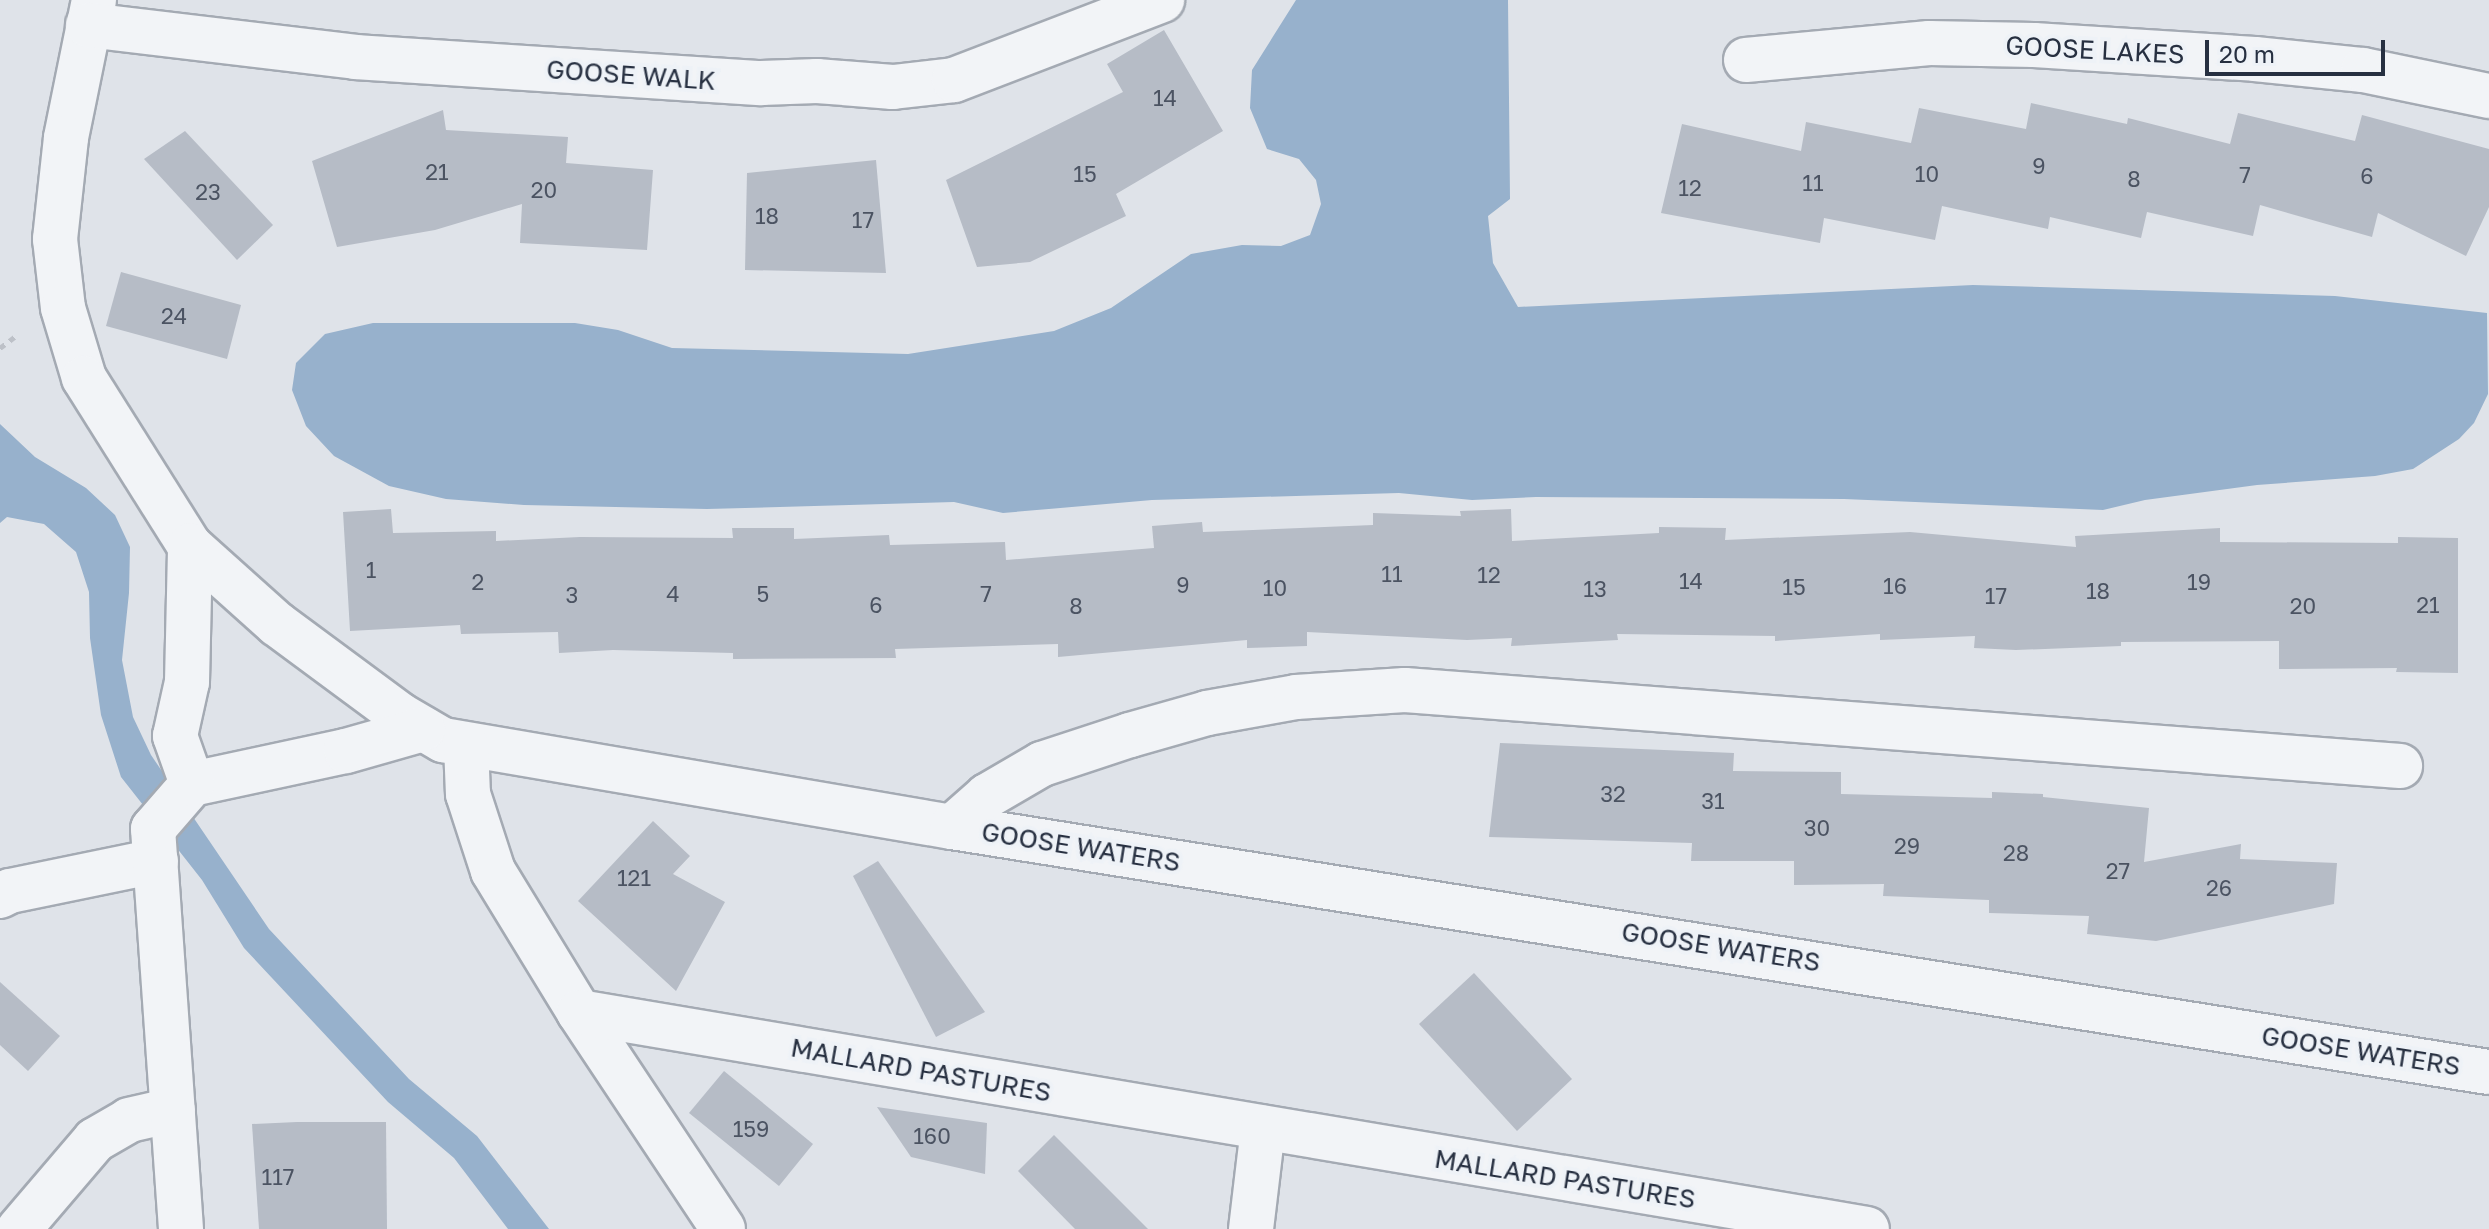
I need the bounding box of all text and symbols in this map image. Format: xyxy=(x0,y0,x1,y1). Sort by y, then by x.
scale bar xyxy=(2209,24,2389,74)
street label: GOOSE LAKES xyxy=(2005,30,2185,70)
text: 20 m xyxy=(2219,39,2275,68)
street label: GOOSE WALK xyxy=(545,54,717,96)
house number: 14 xyxy=(1153,85,1177,111)
house number: 9 xyxy=(2032,153,2046,179)
house number: 21 xyxy=(425,159,449,185)
house number: 15 xyxy=(1073,161,1097,187)
house number: 10 xyxy=(1915,161,1939,187)
house number: 7 xyxy=(2239,162,2251,188)
house number: 6 xyxy=(2360,163,2374,189)
house number: 8 xyxy=(2127,166,2141,192)
house number: 11 xyxy=(1802,170,1824,196)
house number: 12 xyxy=(1678,175,1702,201)
house number: 20 xyxy=(531,177,557,203)
house number: 23 xyxy=(195,179,221,205)
house number: 18 xyxy=(755,203,779,229)
house number: 17 xyxy=(852,207,874,233)
house number: 24 xyxy=(161,303,187,329)
house number: 1 xyxy=(366,557,376,583)
house number: 11 xyxy=(1381,561,1403,587)
house number: 12 xyxy=(1477,562,1501,588)
house number: 14 xyxy=(1679,568,1703,594)
house number: 2 xyxy=(472,569,484,595)
house number: 19 xyxy=(2187,569,2211,595)
house number: 9 xyxy=(1176,572,1190,598)
house number: 16 xyxy=(1883,573,1907,599)
house number: 15 xyxy=(1782,574,1806,600)
house number: 10 xyxy=(1263,575,1287,601)
house number: 13 xyxy=(1583,576,1607,602)
house number: 18 xyxy=(2086,578,2110,604)
house number: 4 xyxy=(666,581,680,607)
house number: 5 xyxy=(757,581,769,607)
house number: 7 xyxy=(980,581,992,607)
house number: 3 xyxy=(566,582,578,608)
house number: 17 xyxy=(1985,583,2007,609)
house number: 6 xyxy=(869,592,883,618)
house number: 21 xyxy=(2416,592,2440,618)
house number: 8 xyxy=(1069,593,1083,619)
house number: 20 xyxy=(2290,593,2316,619)
house number: 32 xyxy=(1600,781,1626,807)
house number: 31 xyxy=(1701,788,1725,814)
house number: 30 xyxy=(1804,815,1830,841)
street label: GOOSE WATERS xyxy=(979,816,1183,878)
house number: 29 xyxy=(1894,833,1920,859)
house number: 28 xyxy=(2003,840,2029,866)
house number: 27 xyxy=(2106,858,2130,884)
house number: 121 xyxy=(617,865,651,891)
house number: 26 xyxy=(2206,875,2232,901)
street label: GOOSE WATERS xyxy=(1619,916,1823,978)
street label: GOOSE WATERS xyxy=(2259,1020,2463,1082)
street label: MALLARD PASTURES xyxy=(788,1032,1054,1108)
house number: 159 xyxy=(733,1116,769,1142)
house number: 160 xyxy=(913,1123,951,1149)
street label: MALLARD PASTURES xyxy=(1432,1143,1698,1215)
house number: 117 xyxy=(262,1164,294,1190)

